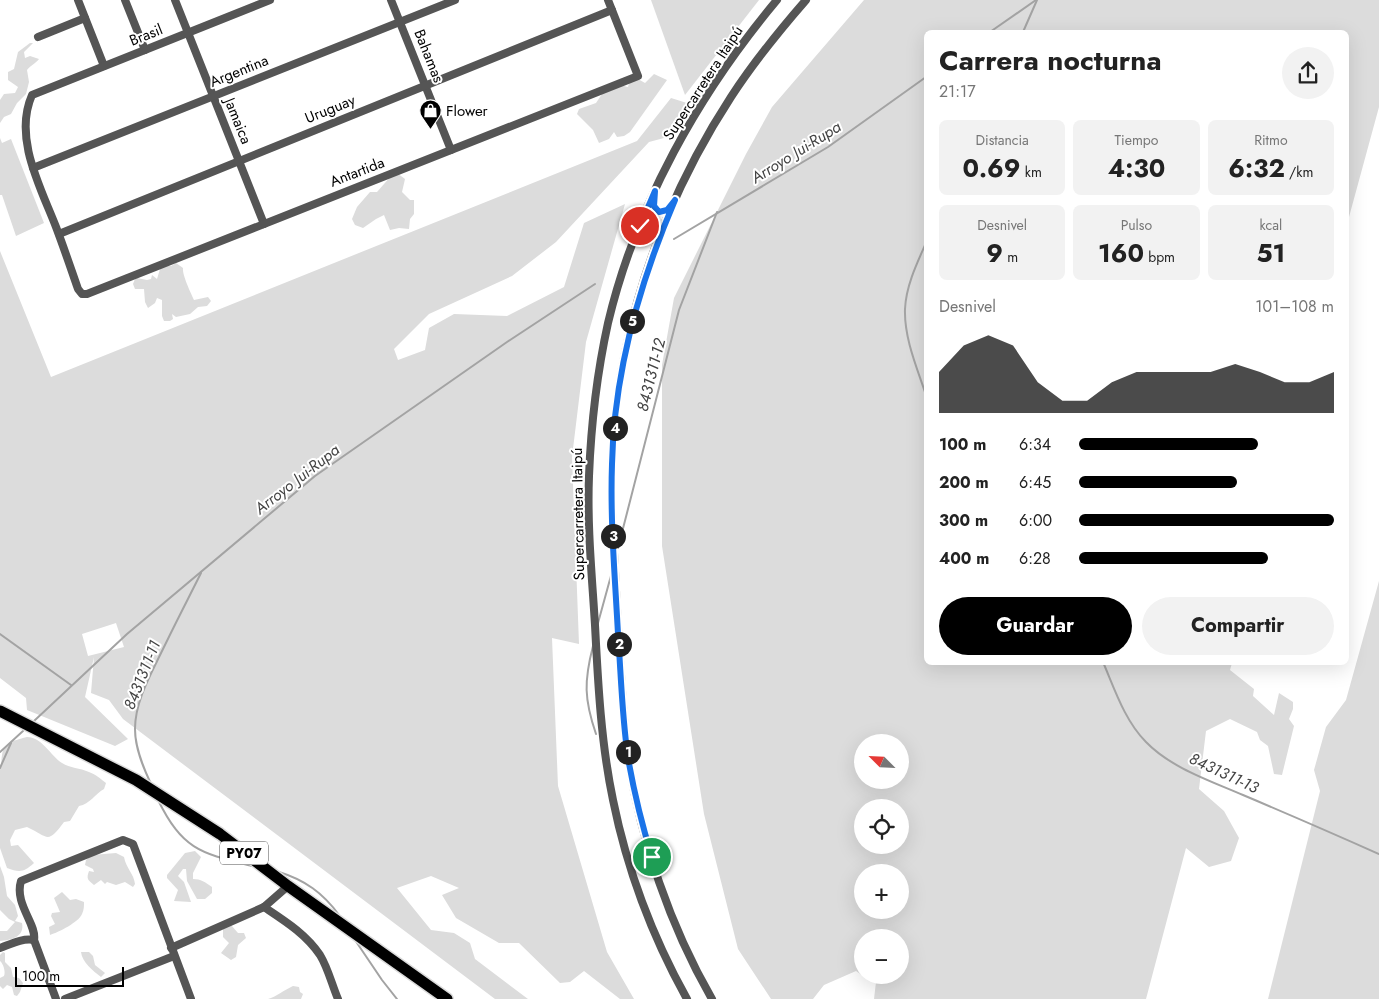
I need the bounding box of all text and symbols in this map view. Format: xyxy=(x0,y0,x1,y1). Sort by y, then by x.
street label: Brasil xyxy=(126,18,166,52)
street label: Supercarretera Itaipú xyxy=(658,21,748,145)
street label: Bahamas xyxy=(408,26,450,86)
text: Carrera nocturna xyxy=(939,40,1162,81)
button: share xyxy=(1282,47,1334,99)
street label: Argentina xyxy=(206,49,272,93)
text: 21:17 xyxy=(939,80,976,103)
street label: Uruguay xyxy=(302,89,359,129)
street label: Jamaica xyxy=(218,93,257,147)
shop icon: Flower xyxy=(418,99,442,130)
place label: Flower xyxy=(446,100,489,122)
water label: Arroyo Jui-Rupa xyxy=(746,115,846,189)
text: Distancia xyxy=(976,130,1029,150)
text: Tiempo xyxy=(1115,130,1158,150)
text: Ritmo xyxy=(1254,130,1288,150)
text: 0.69 xyxy=(962,150,1021,186)
text: 4:30 xyxy=(1108,150,1165,186)
text: 6:32 xyxy=(1228,150,1285,186)
street label: Antartida xyxy=(326,152,388,192)
text: km xyxy=(1021,162,1042,182)
text: /km xyxy=(1285,162,1313,182)
pin xyxy=(619,205,661,247)
icon: check xyxy=(626,212,654,240)
text: Desnivel xyxy=(977,215,1027,235)
text: Pulso xyxy=(1121,215,1152,235)
text: kcal xyxy=(1260,215,1282,235)
text: 9 xyxy=(986,235,1003,271)
text: 160 xyxy=(1098,235,1144,271)
text: 51 xyxy=(1256,235,1285,271)
text: m xyxy=(1003,247,1018,267)
text: bpm xyxy=(1144,247,1175,267)
text: Desnivel xyxy=(939,295,996,318)
text: 101–108 m xyxy=(1255,295,1334,318)
pin: 5 xyxy=(620,308,644,334)
text: 5 xyxy=(628,311,637,331)
water label: 8431311-12 xyxy=(631,335,671,414)
pin: 4 xyxy=(602,416,628,440)
text: 4 xyxy=(611,418,620,438)
text: 100 m xyxy=(939,433,986,456)
text: 6:34 xyxy=(1019,433,1051,456)
water label: Arroyo Jui-Rupa xyxy=(249,438,345,520)
street label: Supercarretera Itaipú xyxy=(566,448,590,580)
text: 200 m xyxy=(939,471,989,494)
text: 6:45 xyxy=(1019,471,1051,494)
text: 300 m xyxy=(939,509,988,532)
text: 6:00 xyxy=(1019,509,1052,532)
pin: 3 xyxy=(600,524,626,548)
text: 3 xyxy=(609,526,618,546)
text: 400 m xyxy=(939,547,989,570)
text: 6:28 xyxy=(1019,547,1051,570)
button: Guardar xyxy=(939,597,1132,655)
button: Compartir xyxy=(1142,597,1334,655)
pin: 2 xyxy=(606,632,632,656)
text: 2 xyxy=(615,634,624,654)
water label: 8431311-11 xyxy=(118,637,166,713)
north arrow xyxy=(854,734,909,789)
map controls xyxy=(854,734,909,984)
pin: 1 xyxy=(616,740,640,764)
text: 1 xyxy=(625,742,632,762)
water label: 8431311-13 xyxy=(1186,747,1263,799)
button: locate xyxy=(854,799,909,854)
pin xyxy=(631,836,673,878)
road number: PY07 xyxy=(220,841,268,864)
icon: arrive xyxy=(638,843,666,871)
button: + xyxy=(854,864,909,919)
button: − xyxy=(854,929,909,984)
scale bar xyxy=(15,964,124,987)
text: 100 m xyxy=(22,966,60,986)

